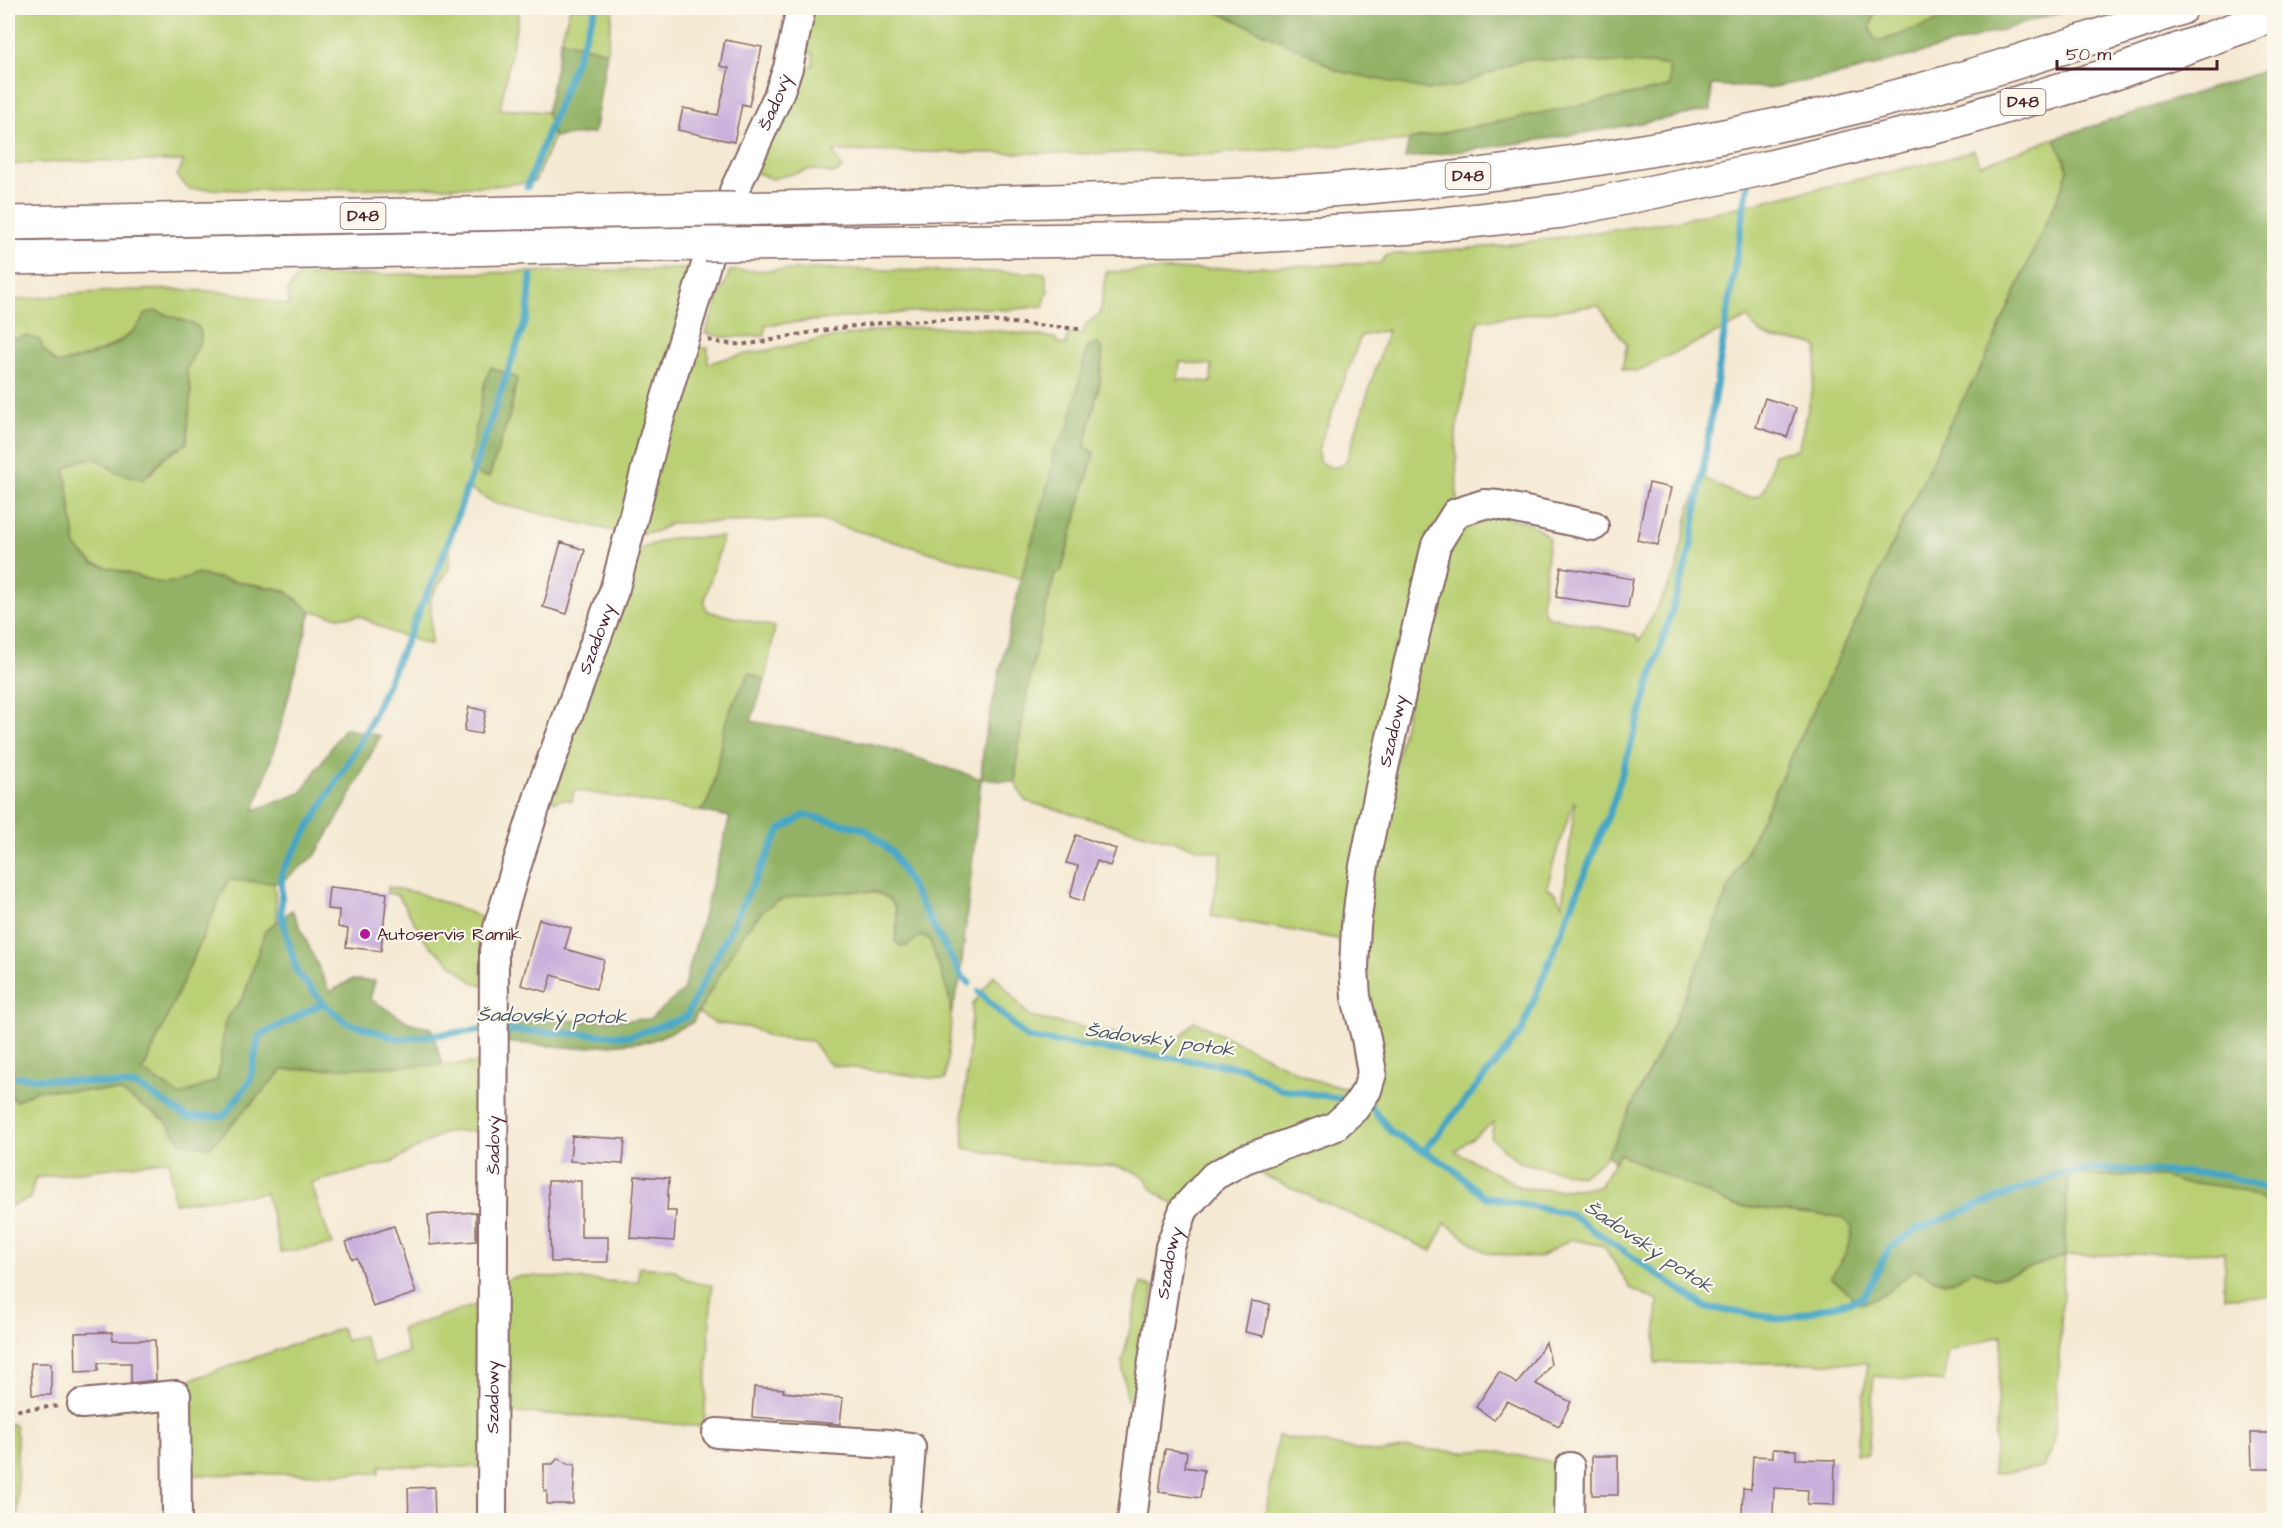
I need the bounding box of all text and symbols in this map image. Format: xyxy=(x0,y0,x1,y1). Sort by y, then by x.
scale bar xyxy=(2057,33,2218,71)
text: 50 m xyxy=(2066,42,2111,67)
street label: Šadový xyxy=(751,70,798,134)
road number: D48 xyxy=(2000,89,2046,115)
road number: D48 xyxy=(1446,163,1490,189)
road number: D48 xyxy=(340,203,386,229)
street label: Szadowy xyxy=(572,600,622,678)
street label: Szadowy xyxy=(1372,692,1414,769)
place label: Autoservis Ramik xyxy=(377,922,522,947)
marker: Autoservis Ramik xyxy=(358,927,372,941)
water label: Šadovský potok xyxy=(477,1001,628,1032)
water label: Šadovský potok xyxy=(1084,1016,1237,1065)
street label: Šadový xyxy=(481,1115,507,1175)
water label: Šadovský potok xyxy=(1578,1193,1720,1302)
street label: Szadowy xyxy=(1150,1223,1190,1301)
street label: Szadowy xyxy=(480,1360,506,1434)

